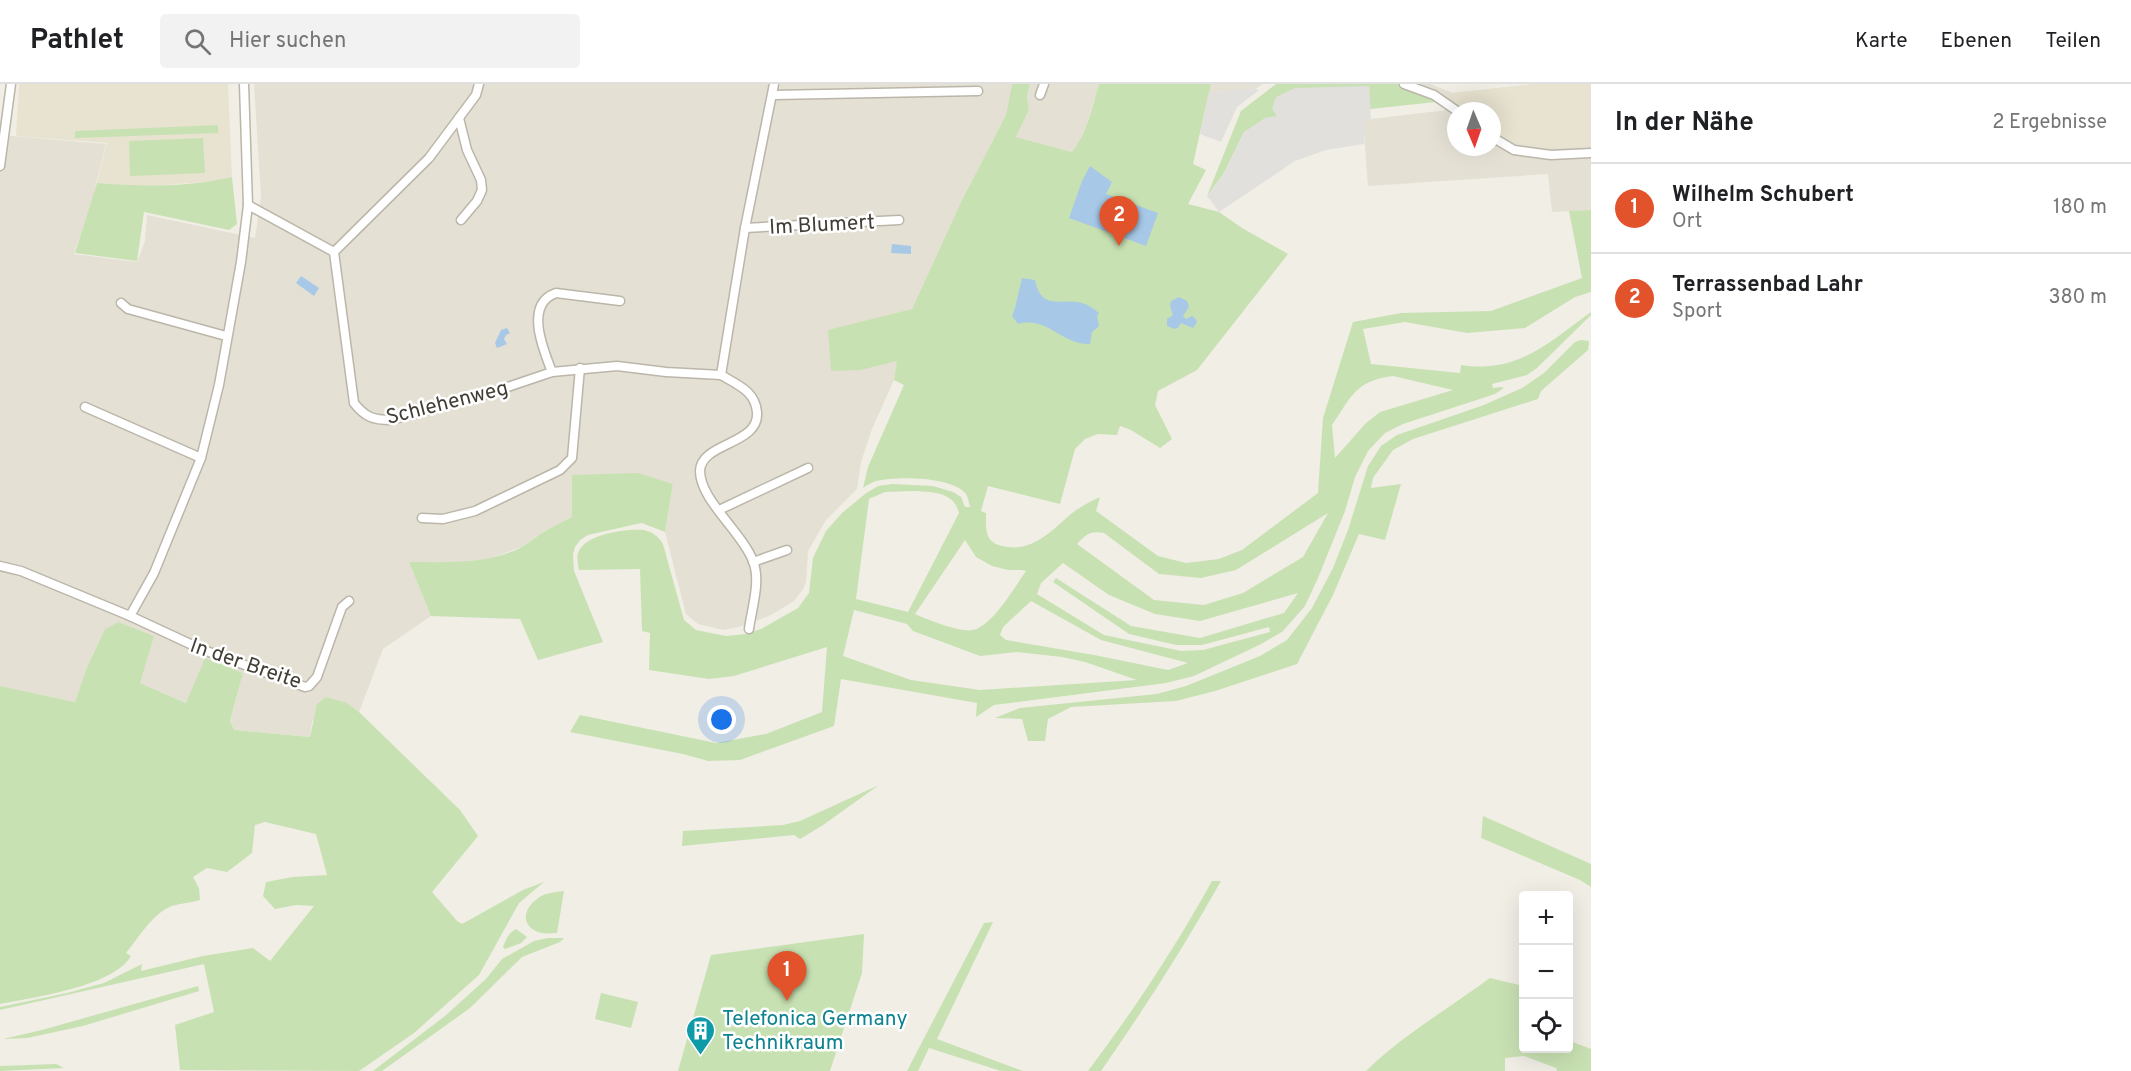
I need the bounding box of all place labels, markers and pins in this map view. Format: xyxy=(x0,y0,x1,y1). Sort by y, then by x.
pin: 2 xyxy=(1100,196,1138,246)
pin: 1 xyxy=(768,952,806,1001)
place label: Telefonica Germany Technikraum xyxy=(722,1006,908,1057)
building icon: Telefonica Germany Technikraum xyxy=(685,1014,717,1056)

